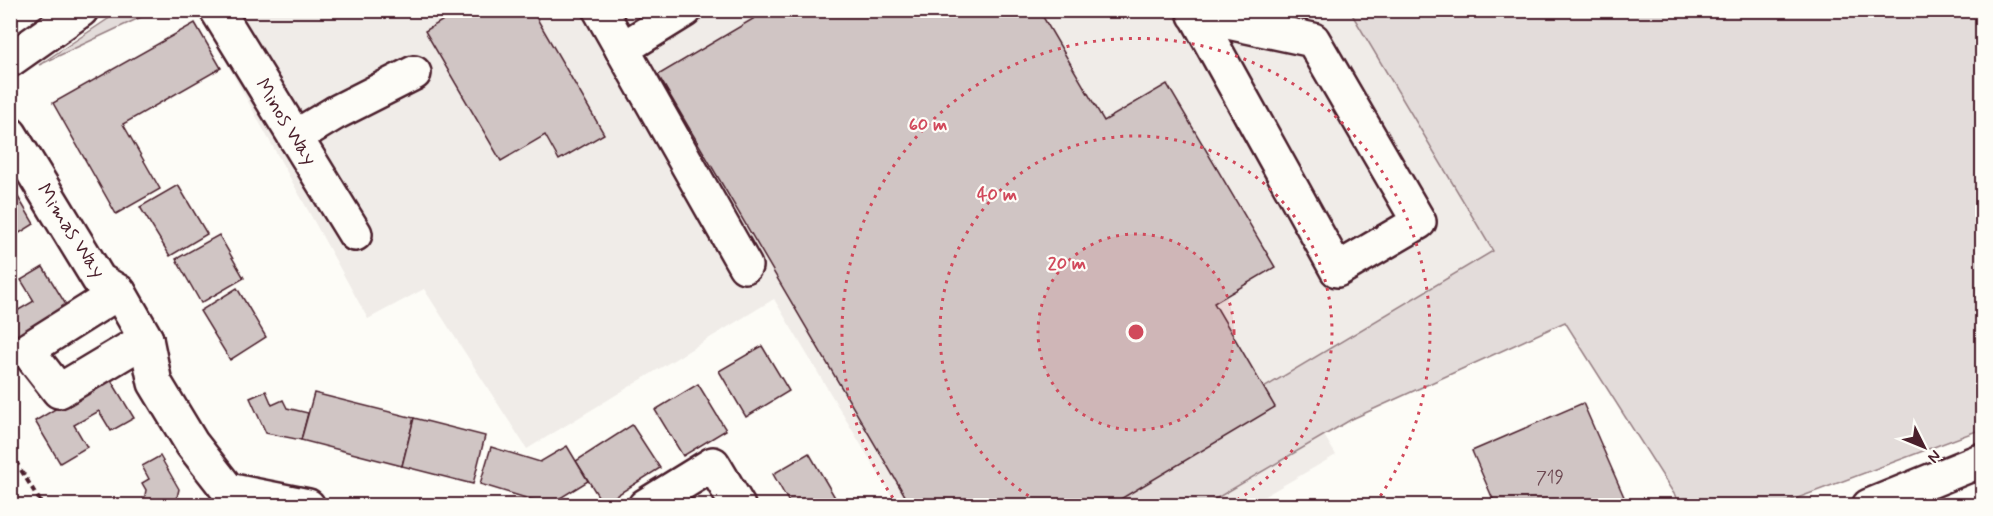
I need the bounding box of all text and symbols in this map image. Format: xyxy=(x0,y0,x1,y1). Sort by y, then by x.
street label: Minos Way xyxy=(248,73,324,171)
text: 60 m xyxy=(909,113,947,137)
street label: Mimas Way xyxy=(30,178,112,284)
text: 40 m xyxy=(977,183,1017,207)
text: 20 m xyxy=(1048,252,1086,276)
centre of rings xyxy=(1126,322,1146,342)
north arrow xyxy=(1894,417,1954,477)
text: N xyxy=(1923,445,1945,467)
house number: 719 xyxy=(1536,466,1564,490)

